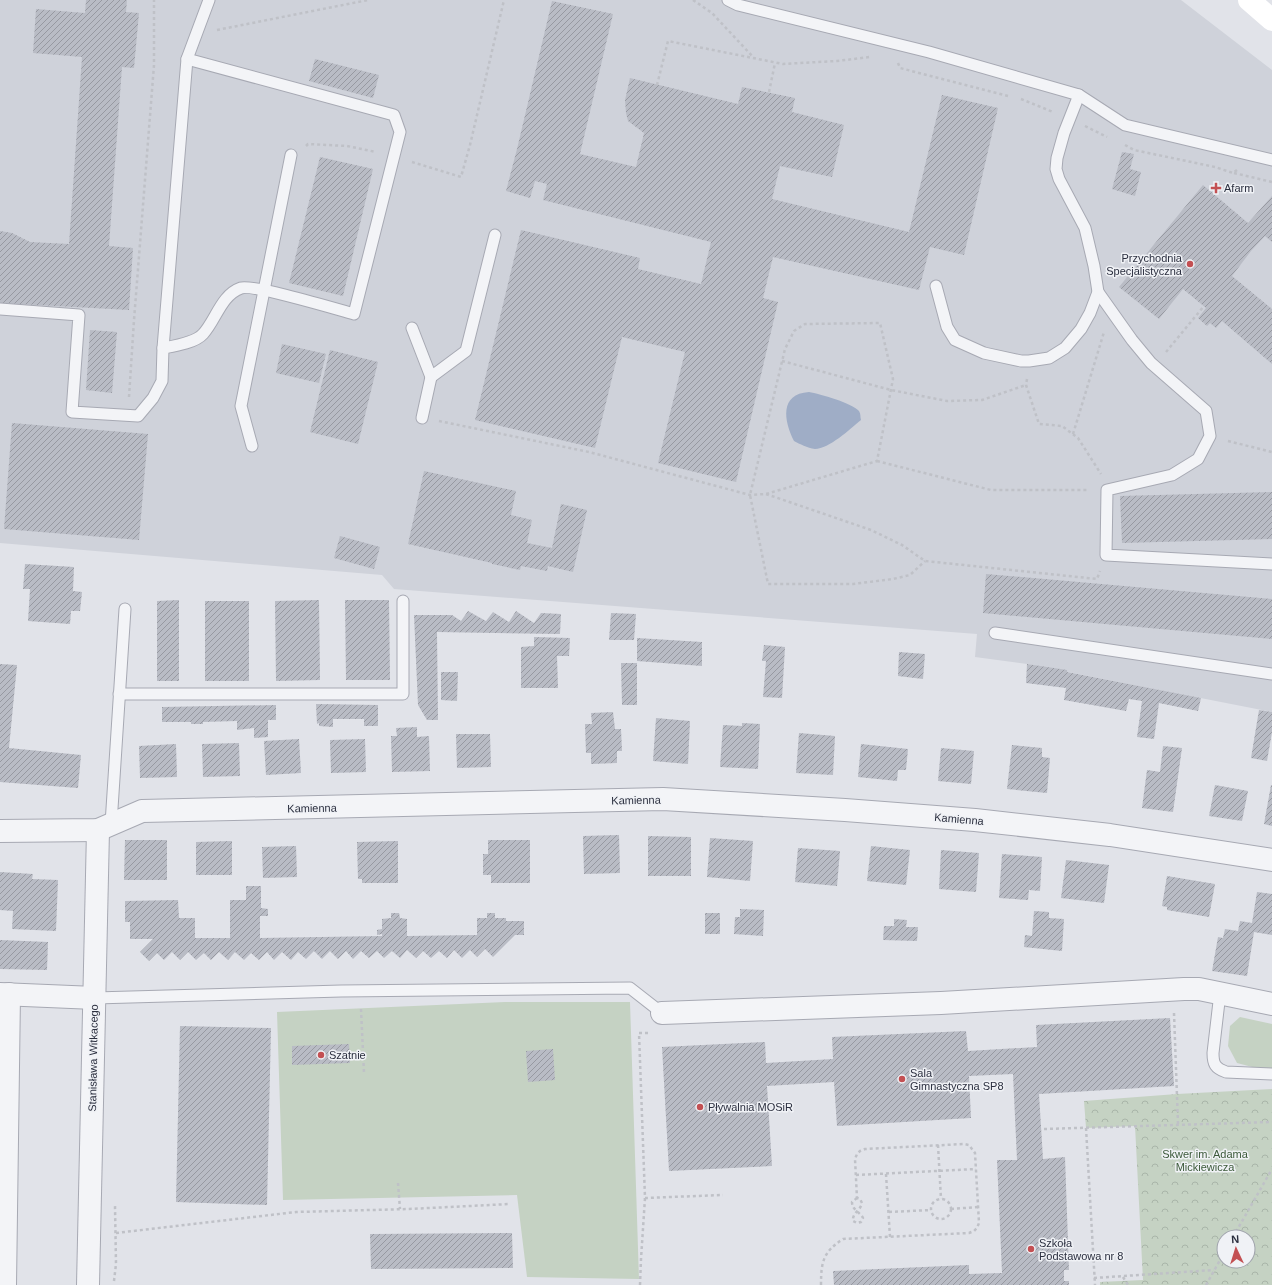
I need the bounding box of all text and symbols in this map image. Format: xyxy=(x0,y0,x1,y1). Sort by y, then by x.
place label: Afarm xyxy=(1224,182,1253,194)
marker: Afarm xyxy=(1211,183,1221,193)
place label: Przychodnia Specjalistyczna xyxy=(1106,252,1183,277)
marker: Przychodnia Specjalistyczna xyxy=(1185,259,1195,269)
street label: Kamienna xyxy=(611,794,662,806)
street label: Kamienna xyxy=(287,802,338,814)
street label: Kamienna xyxy=(934,811,985,827)
street label: Stanisława Witkacego xyxy=(86,1004,100,1112)
place label: Szatnie xyxy=(329,1049,366,1061)
marker: Szatnie xyxy=(316,1050,326,1060)
place label: Sala Gimnastyczna SP8 xyxy=(910,1067,1004,1092)
marker: Sala Gimnastyczna SP8 xyxy=(897,1074,907,1084)
place label: Pływalnia MOSiR xyxy=(708,1101,793,1113)
marker: Pływalnia MOSiR xyxy=(695,1102,705,1112)
park label: Skwer im. Adama Mickiewicza xyxy=(1162,1148,1249,1173)
north arrow xyxy=(1216,1229,1256,1269)
text: N xyxy=(1231,1233,1240,1245)
place label: Szkoła Podstawowa nr 8 xyxy=(1039,1237,1123,1262)
marker: Szkoła Podstawowa nr 8 xyxy=(1026,1244,1036,1254)

